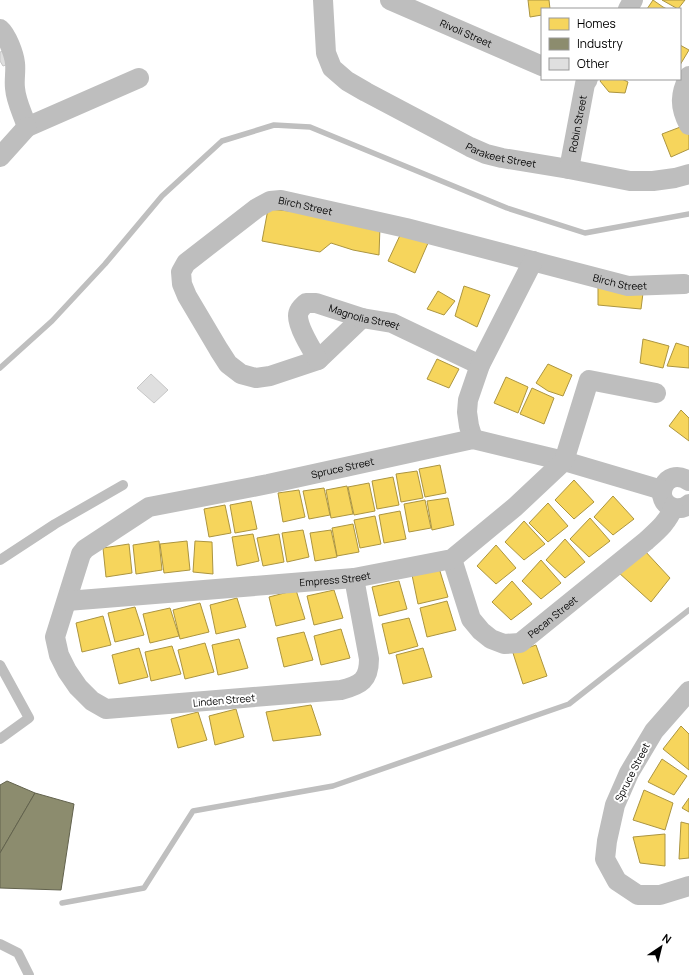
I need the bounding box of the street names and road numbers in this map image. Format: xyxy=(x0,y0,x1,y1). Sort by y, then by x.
street label: Rivoli Street xyxy=(438,16,494,51)
street label: Robin Street xyxy=(565,94,590,154)
street label: Parakeet Street xyxy=(463,139,537,171)
street label: Birch Street xyxy=(277,193,334,218)
street label: Birch Street xyxy=(592,270,647,293)
street label: Magnolia Street xyxy=(327,301,403,333)
street label: Spruce Street xyxy=(310,454,375,481)
street label: Empress Street xyxy=(299,568,372,589)
street label: Pecan Street xyxy=(525,592,580,641)
street label: Linden Street xyxy=(192,690,256,710)
street label: Spruce Street xyxy=(611,740,653,804)

